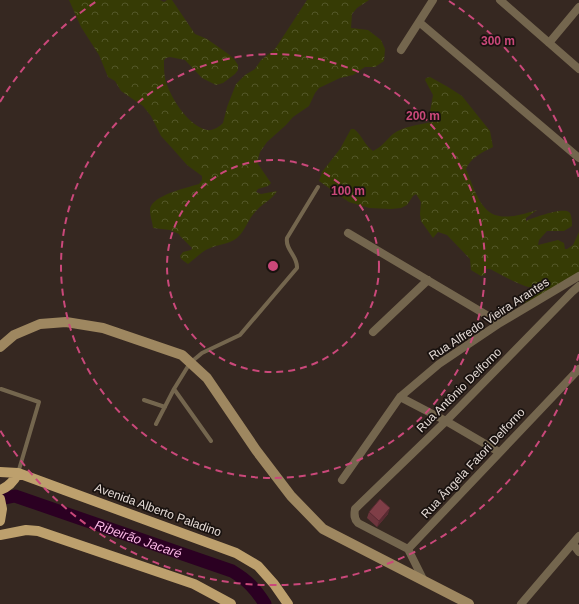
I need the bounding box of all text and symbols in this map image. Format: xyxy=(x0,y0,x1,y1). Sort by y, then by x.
text: 300 m xyxy=(481,34,515,48)
text: 200 m xyxy=(406,109,440,123)
text: 100 m xyxy=(331,184,365,198)
centre of rings xyxy=(266,259,280,273)
street label: Rua Alfredo Vieira Arantes xyxy=(426,275,552,363)
street label: Rua Antônio Delforno xyxy=(414,344,505,435)
street label: Rua Ângela Fatori Delforno xyxy=(418,404,528,521)
street label: Avenida Alberto Paladino xyxy=(93,481,224,540)
water label: Ribeirão Jacaré xyxy=(93,517,184,561)

